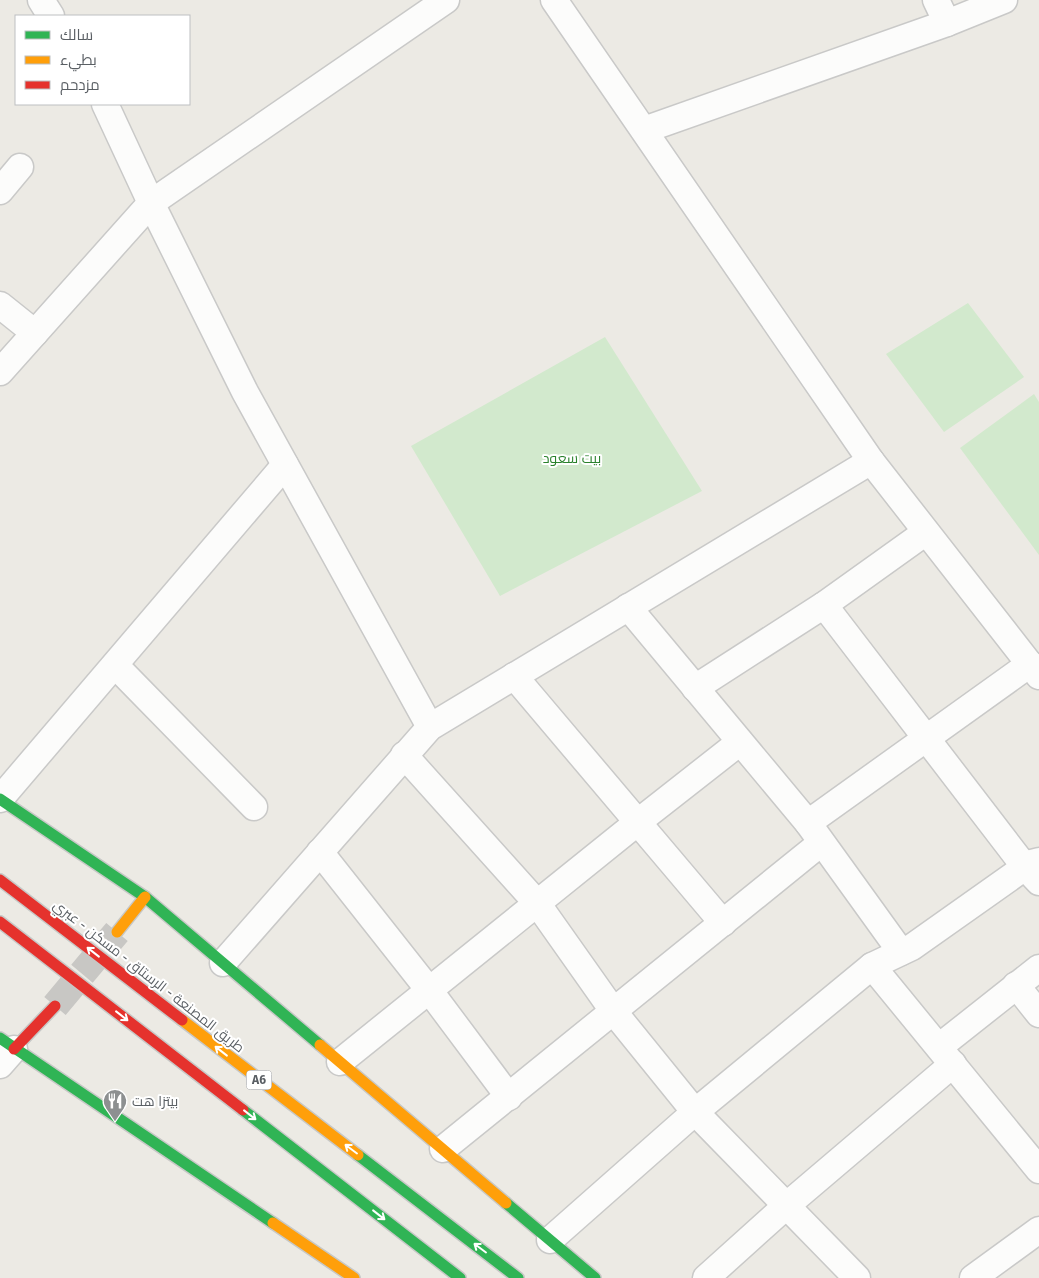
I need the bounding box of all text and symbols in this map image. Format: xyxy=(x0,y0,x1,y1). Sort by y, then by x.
legend xyxy=(15,15,190,105)
text: سالك xyxy=(60,26,93,44)
text: بطيء xyxy=(60,51,97,72)
text: مزدحم xyxy=(60,76,100,95)
park label: بيت سعود xyxy=(543,450,601,467)
street label: طريق المصنعة - الرستاق - مسكن - عبري xyxy=(48,896,248,1059)
one-way arrow xyxy=(87,946,100,957)
one-way arrow xyxy=(115,1011,129,1021)
one-way arrow xyxy=(214,1046,228,1056)
road number: A6 xyxy=(246,1070,272,1090)
restaurant icon: بيتزا هت xyxy=(102,1088,128,1122)
place label: بيتزا هت xyxy=(132,1093,178,1110)
one-way arrow xyxy=(243,1110,256,1121)
one-way arrow xyxy=(345,1144,358,1155)
one-way arrow xyxy=(372,1210,386,1220)
one-way arrow xyxy=(473,1243,486,1254)

